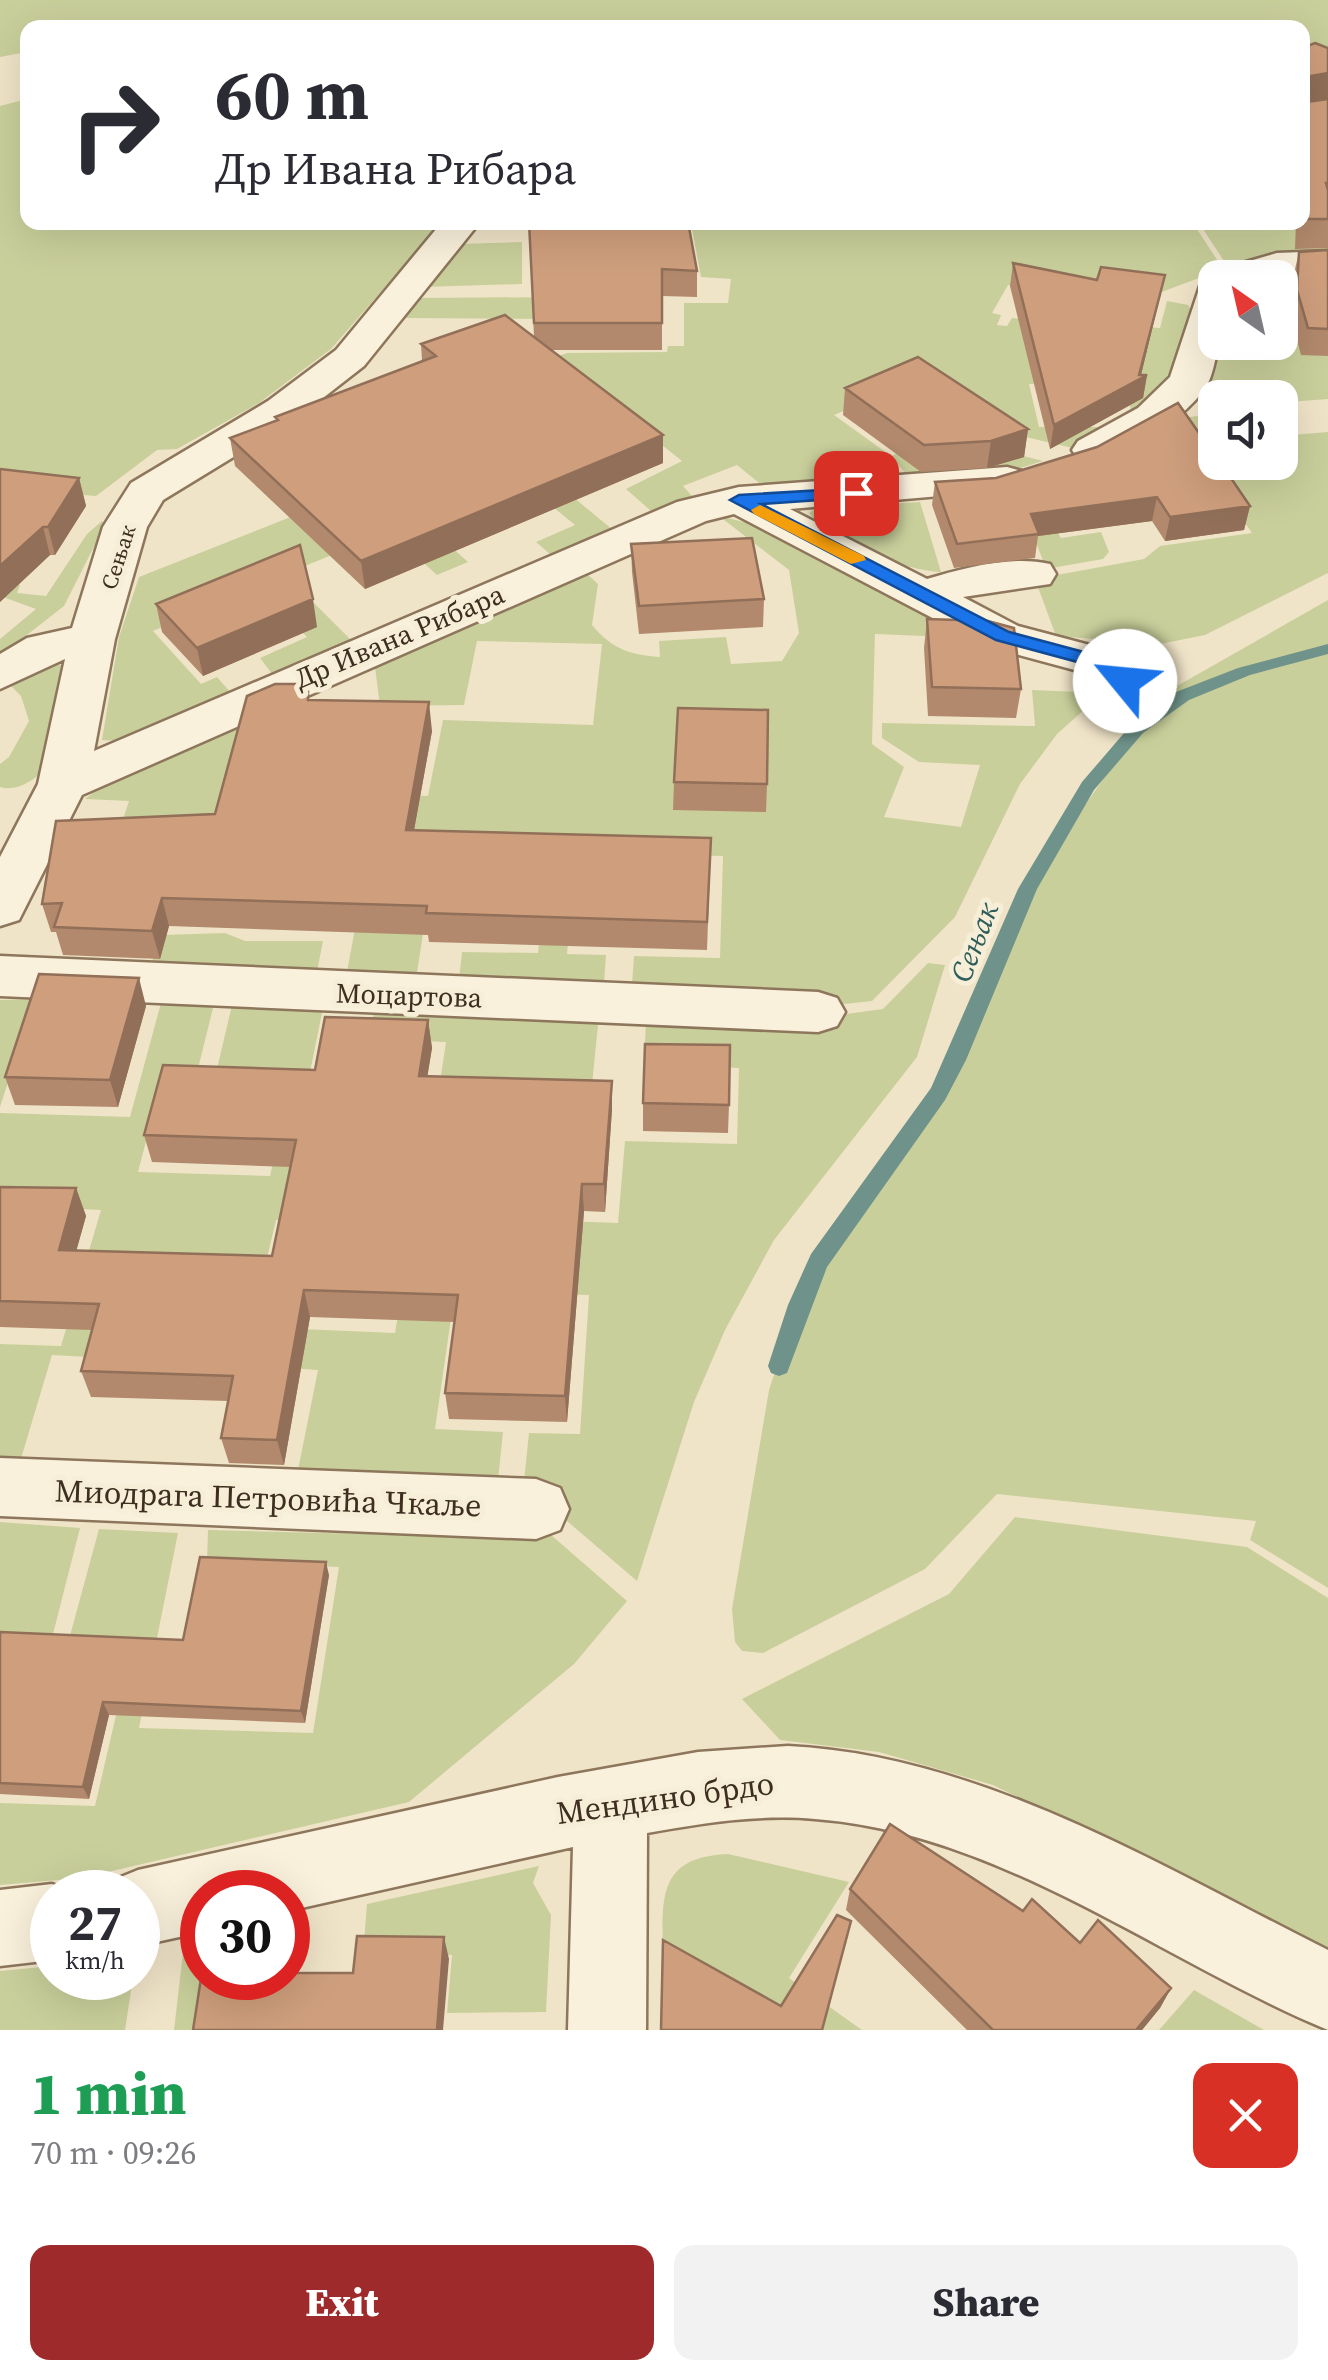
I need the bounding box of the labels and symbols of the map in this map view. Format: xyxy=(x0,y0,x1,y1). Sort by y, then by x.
north arrow xyxy=(1198,260,1298,360)
pin xyxy=(814,451,899,536)
street label: Сењак xyxy=(93,521,143,593)
street label: Др Ивана Рибара xyxy=(288,574,511,697)
position arrow xyxy=(1073,629,1177,733)
water label: Сењак xyxy=(940,896,1008,988)
street label: Моцартова xyxy=(335,973,484,1017)
street label: Миодрага Петровића Чкаље xyxy=(54,1469,482,1527)
street label: Мендино брдо xyxy=(553,1761,777,1835)
speed limit sign: 30 xyxy=(180,1870,310,2000)

